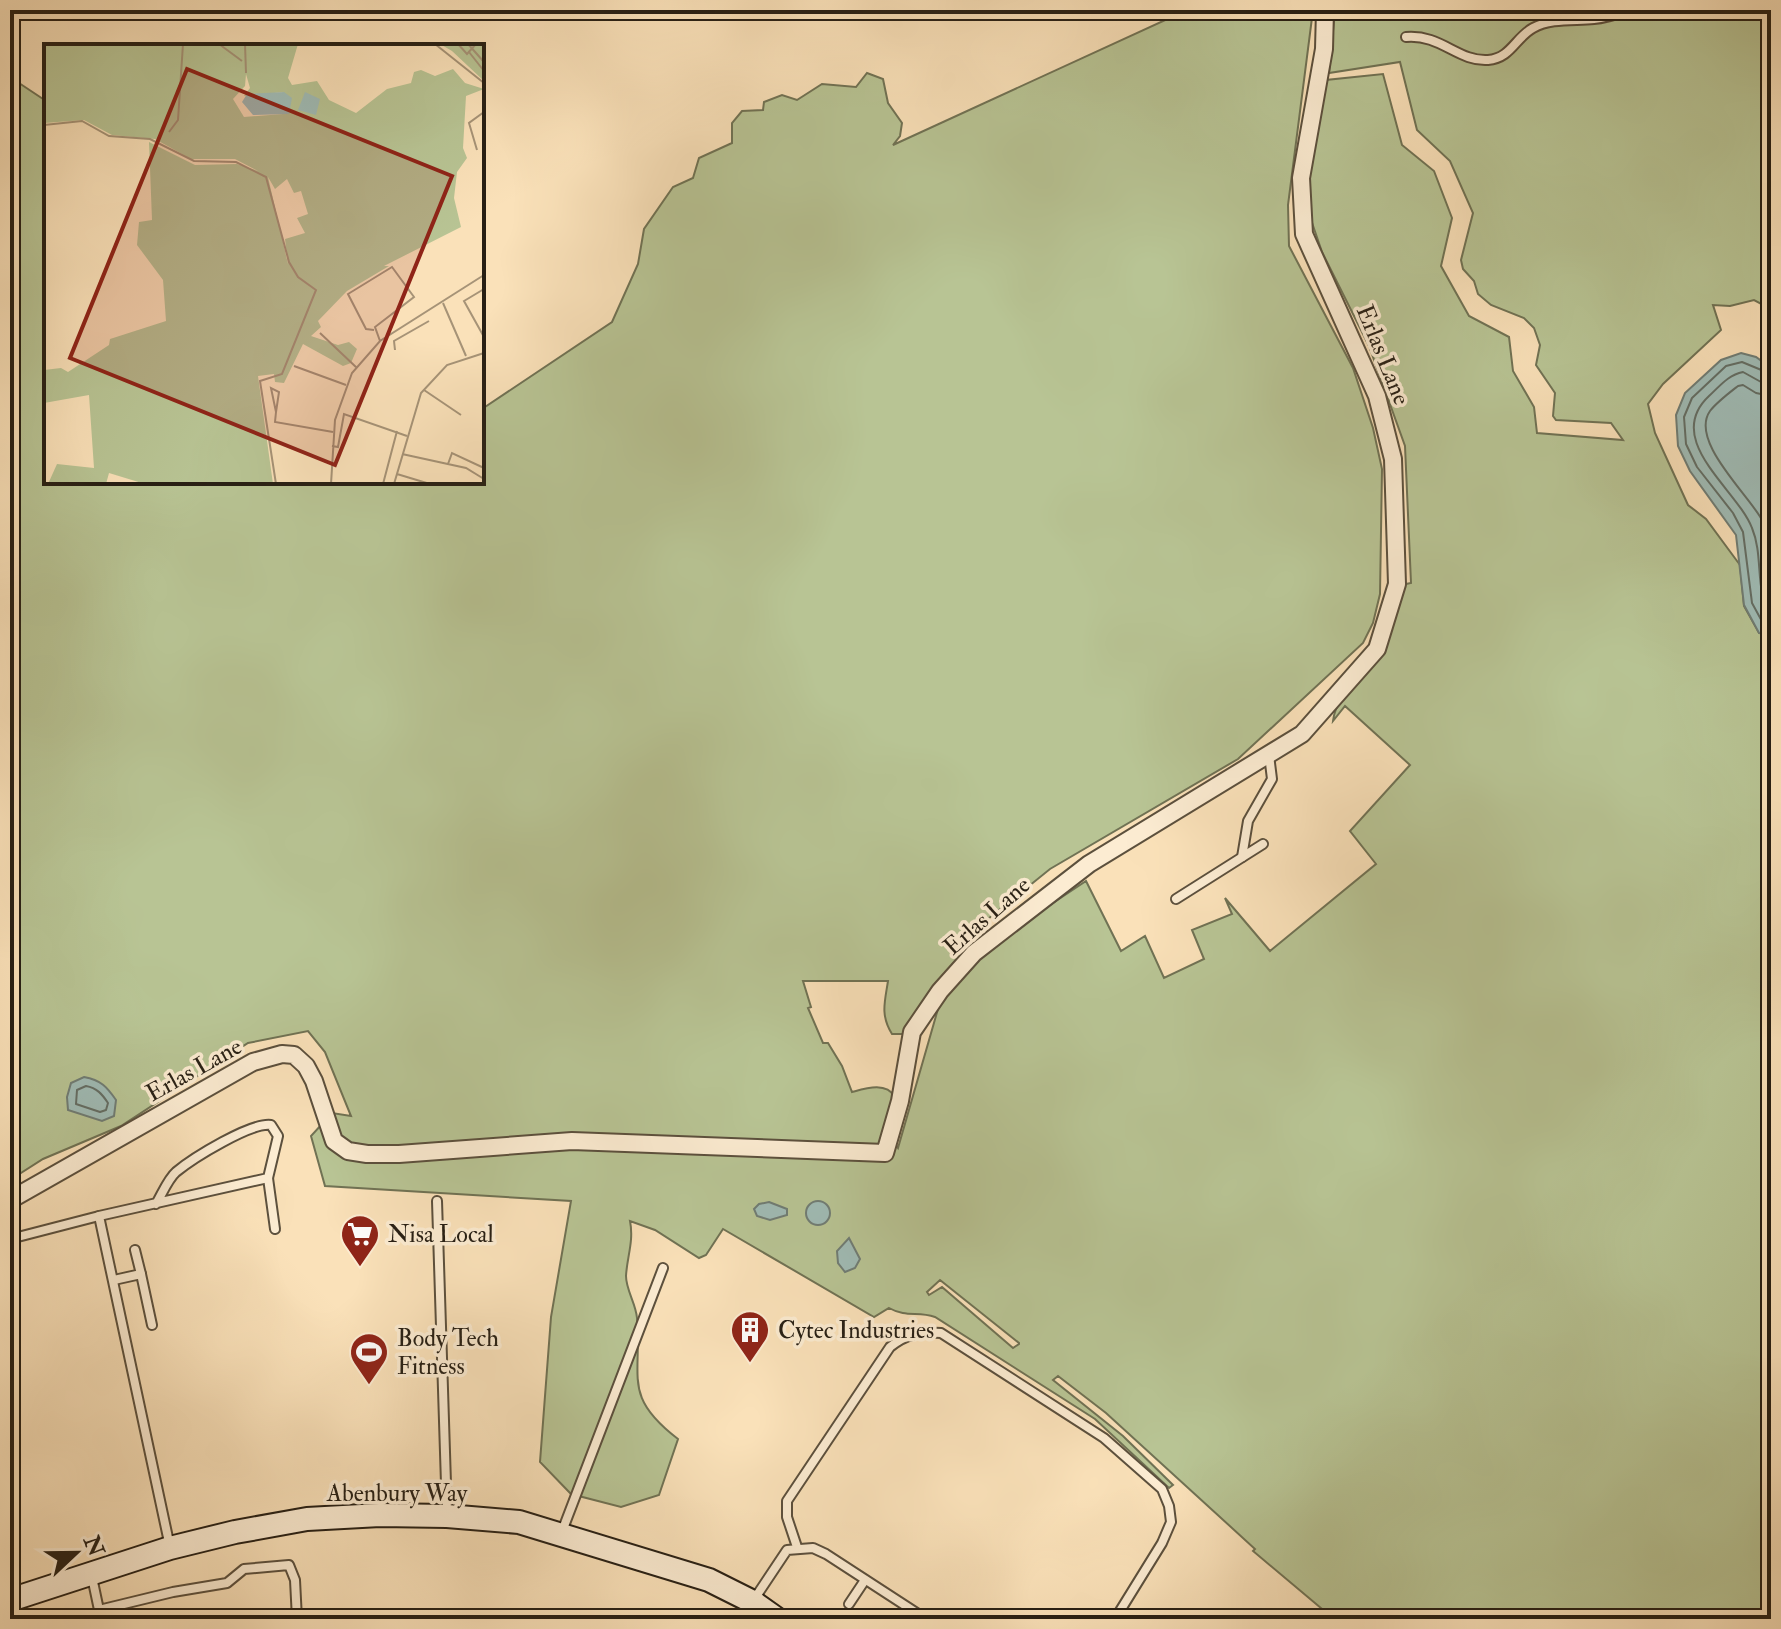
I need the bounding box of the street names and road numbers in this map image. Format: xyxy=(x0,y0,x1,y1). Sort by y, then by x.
street label: Erlas Lane xyxy=(1349,300,1417,410)
street label: Erlas Lane xyxy=(937,870,1037,962)
street label: Erlas Lane xyxy=(141,1031,247,1109)
street label: Abenbury Way xyxy=(326,1478,468,1509)

